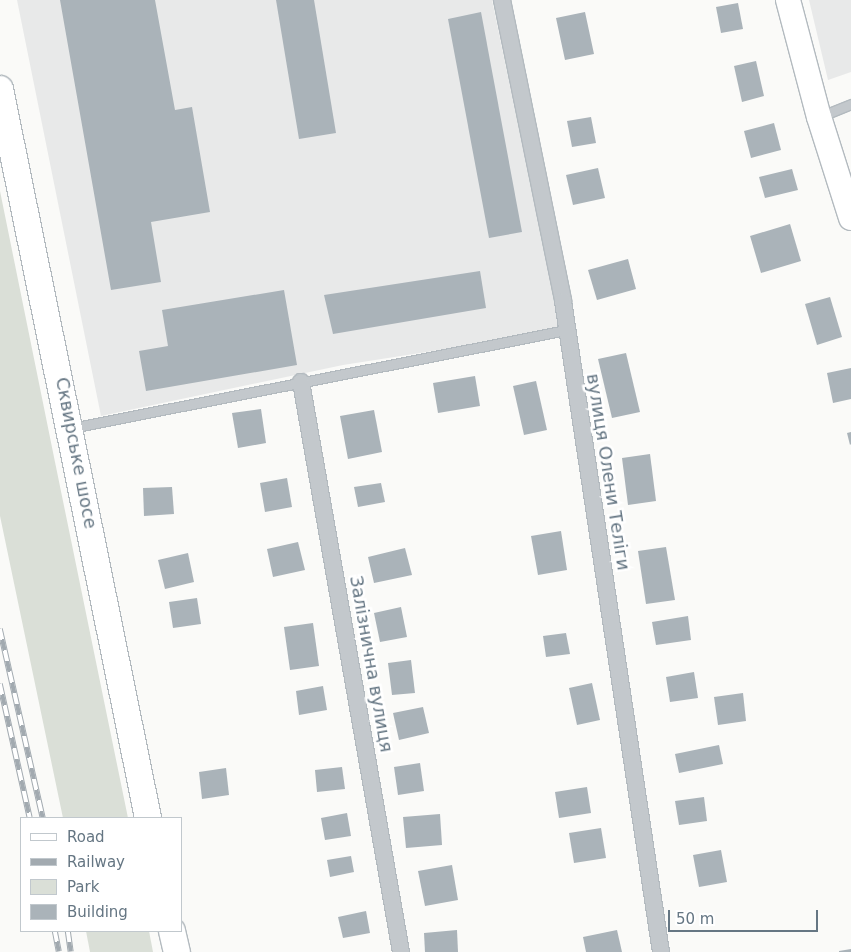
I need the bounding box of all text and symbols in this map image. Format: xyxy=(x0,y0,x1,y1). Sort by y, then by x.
street label: вулиця Олени Теліги xyxy=(582,372,634,572)
street label: Сквирське шосе xyxy=(51,375,101,531)
street label: Залізнична вулиця xyxy=(345,574,397,754)
legend xyxy=(20,817,182,932)
text: Road xyxy=(67,828,105,846)
text: Railway xyxy=(67,853,125,871)
text: Park xyxy=(67,878,99,896)
scale bar xyxy=(671,900,821,932)
text: Building xyxy=(67,903,128,921)
text: 50 m xyxy=(676,910,714,928)

